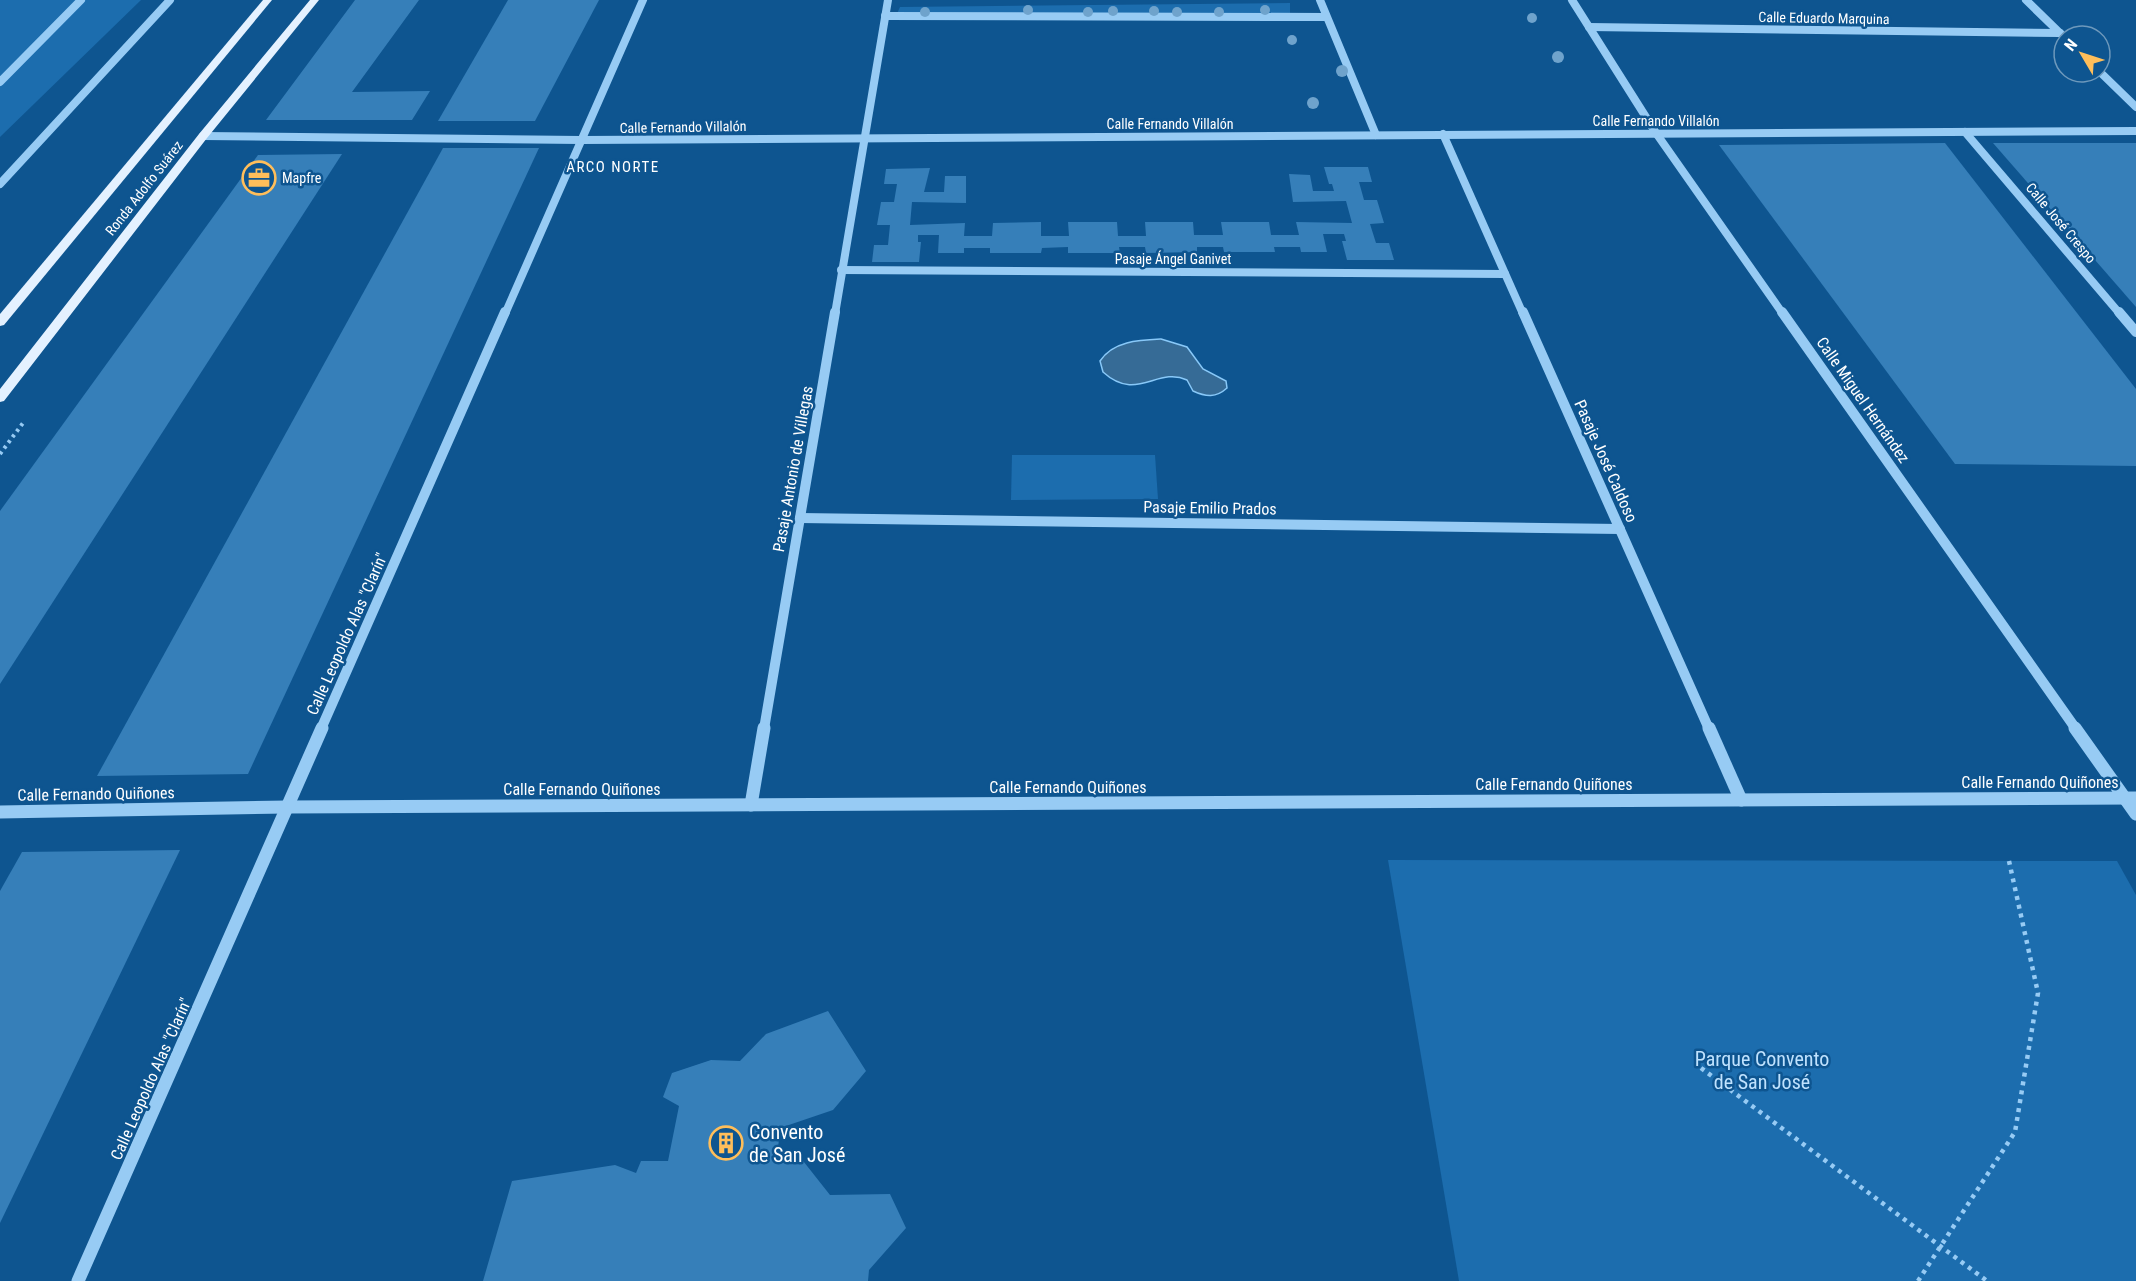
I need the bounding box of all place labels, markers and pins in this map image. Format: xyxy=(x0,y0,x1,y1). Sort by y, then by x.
office icon: Mapfre xyxy=(241,160,277,196)
place label: Mapfre xyxy=(282,170,322,186)
place label: Convento de San José xyxy=(749,1120,845,1167)
building icon: Convento de San José xyxy=(708,1125,744,1161)

